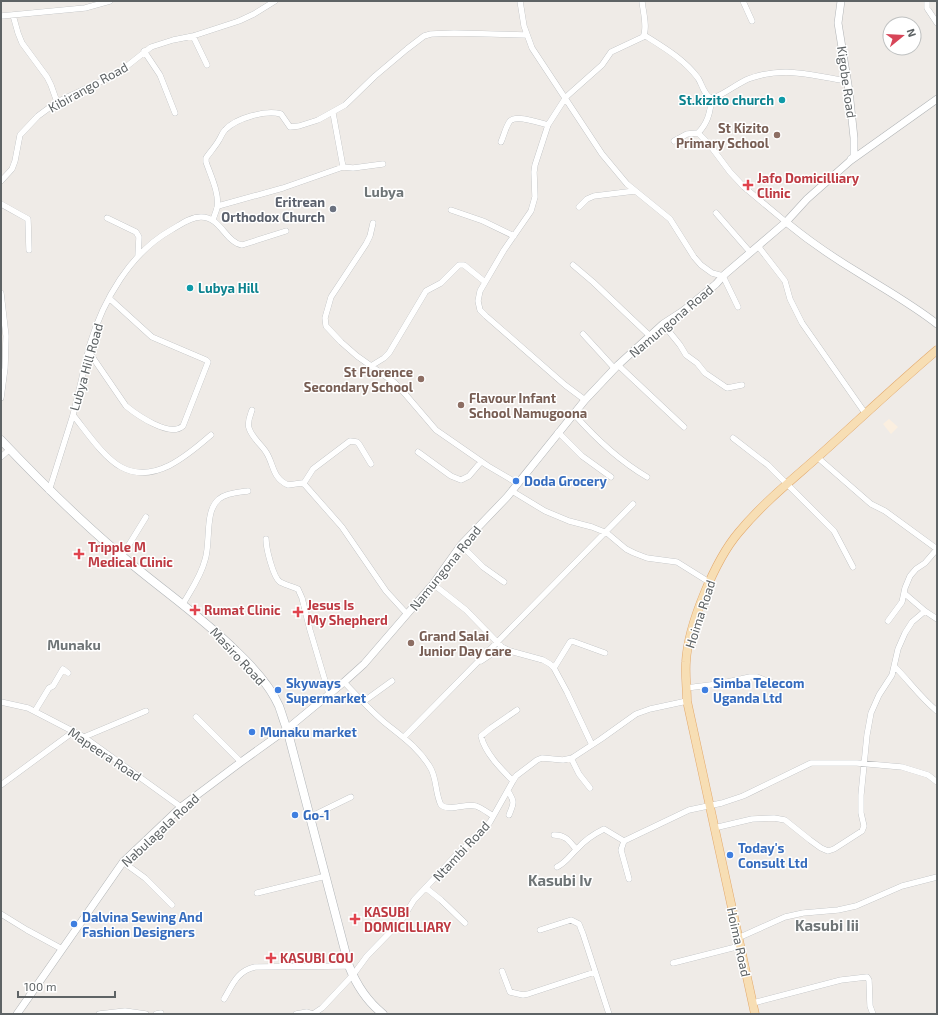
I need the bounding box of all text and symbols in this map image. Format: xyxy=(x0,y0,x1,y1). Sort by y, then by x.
north arrow xyxy=(882,16,922,56)
text: N xyxy=(905,27,919,39)
street label: Kigobe Road xyxy=(834,45,860,119)
street label: Kibirango Road xyxy=(45,58,131,116)
place label: St.kizito church xyxy=(679,92,774,108)
marker: St.kizito church xyxy=(777,95,787,105)
place label: St Kizito Primary School xyxy=(676,120,770,151)
marker: St Kizito Primary School xyxy=(772,130,782,140)
place label: Jafo Domicilliary Clinic xyxy=(757,170,860,201)
marker: Jafo Domicilliary Clinic xyxy=(742,179,754,191)
district label: Lubya xyxy=(364,183,404,200)
place label: Eritrean Orthodox Church xyxy=(221,194,325,225)
marker: Eritrean Orthodox Church xyxy=(328,204,338,214)
place label: Lubya Hill xyxy=(198,280,260,296)
street label: Namungona Road xyxy=(626,281,716,361)
marker: Lubya Hill xyxy=(185,283,195,293)
street label: Lubya Hill Road xyxy=(66,321,106,413)
place label: St Florence Secondary School xyxy=(304,364,414,395)
marker: St Florence Secondary School xyxy=(416,374,426,384)
place label: Flavour Infant School Namugoona xyxy=(469,390,587,421)
marker: Flavour Infant School Namugoona xyxy=(456,400,466,410)
place label: Doda Grocery xyxy=(524,473,607,489)
marker: Doda Grocery xyxy=(511,476,521,486)
street label: Namungona Road xyxy=(406,522,484,614)
place label: Tripple M Medical Clinic xyxy=(88,539,173,570)
marker: Tripple M Medical Clinic xyxy=(73,548,85,560)
street label: Hoima Road xyxy=(681,578,719,650)
place label: Jesus Is My Shepherd xyxy=(307,597,388,628)
place label: Rumat Clinic xyxy=(204,602,281,618)
marker: Rumat Clinic xyxy=(189,604,201,616)
marker: Jesus Is My Shepherd xyxy=(292,606,304,618)
street label: Masiro Road xyxy=(207,624,269,688)
place label: Grand Salai Junior Day care xyxy=(419,628,512,659)
district label: Munaku xyxy=(47,636,101,653)
marker: Grand Salai Junior Day care xyxy=(406,638,416,648)
place label: Skyways Supermarket xyxy=(286,675,367,706)
place label: Simba Telecom Uganda Ltd xyxy=(713,675,804,706)
marker: Skyways Supermarket xyxy=(273,685,283,695)
marker: Simba Telecom Uganda Ltd xyxy=(700,685,710,695)
street label: Mapeera Road xyxy=(65,724,145,784)
place label: Munaku market xyxy=(260,724,357,740)
marker: Munaku market xyxy=(247,727,257,737)
street label: Nabulagala Road xyxy=(118,790,202,870)
place label: Go-1 xyxy=(303,807,330,823)
marker: Go-1 xyxy=(290,810,300,820)
street label: Ntambi Road xyxy=(429,818,493,884)
place label: Today's Consult Ltd xyxy=(738,840,808,871)
marker: Today's Consult Ltd xyxy=(725,850,735,860)
district label: Kasubi Iv xyxy=(528,871,593,889)
place label: KASUBI DOMICILLIARY xyxy=(364,904,451,935)
street label: Hoima Road xyxy=(724,906,754,978)
place label: Dalvina Sewing And Fashion Designers xyxy=(82,909,203,940)
marker: KASUBI DOMICILLIARY xyxy=(349,913,361,925)
district label: Kasubi Iii xyxy=(795,916,859,934)
marker: Dalvina Sewing And Fashion Designers xyxy=(69,919,79,929)
place label: KASUBI COU xyxy=(280,950,354,966)
marker: KASUBI COU xyxy=(265,952,277,964)
scale bar xyxy=(18,973,115,999)
text: 100 m xyxy=(24,979,56,993)

